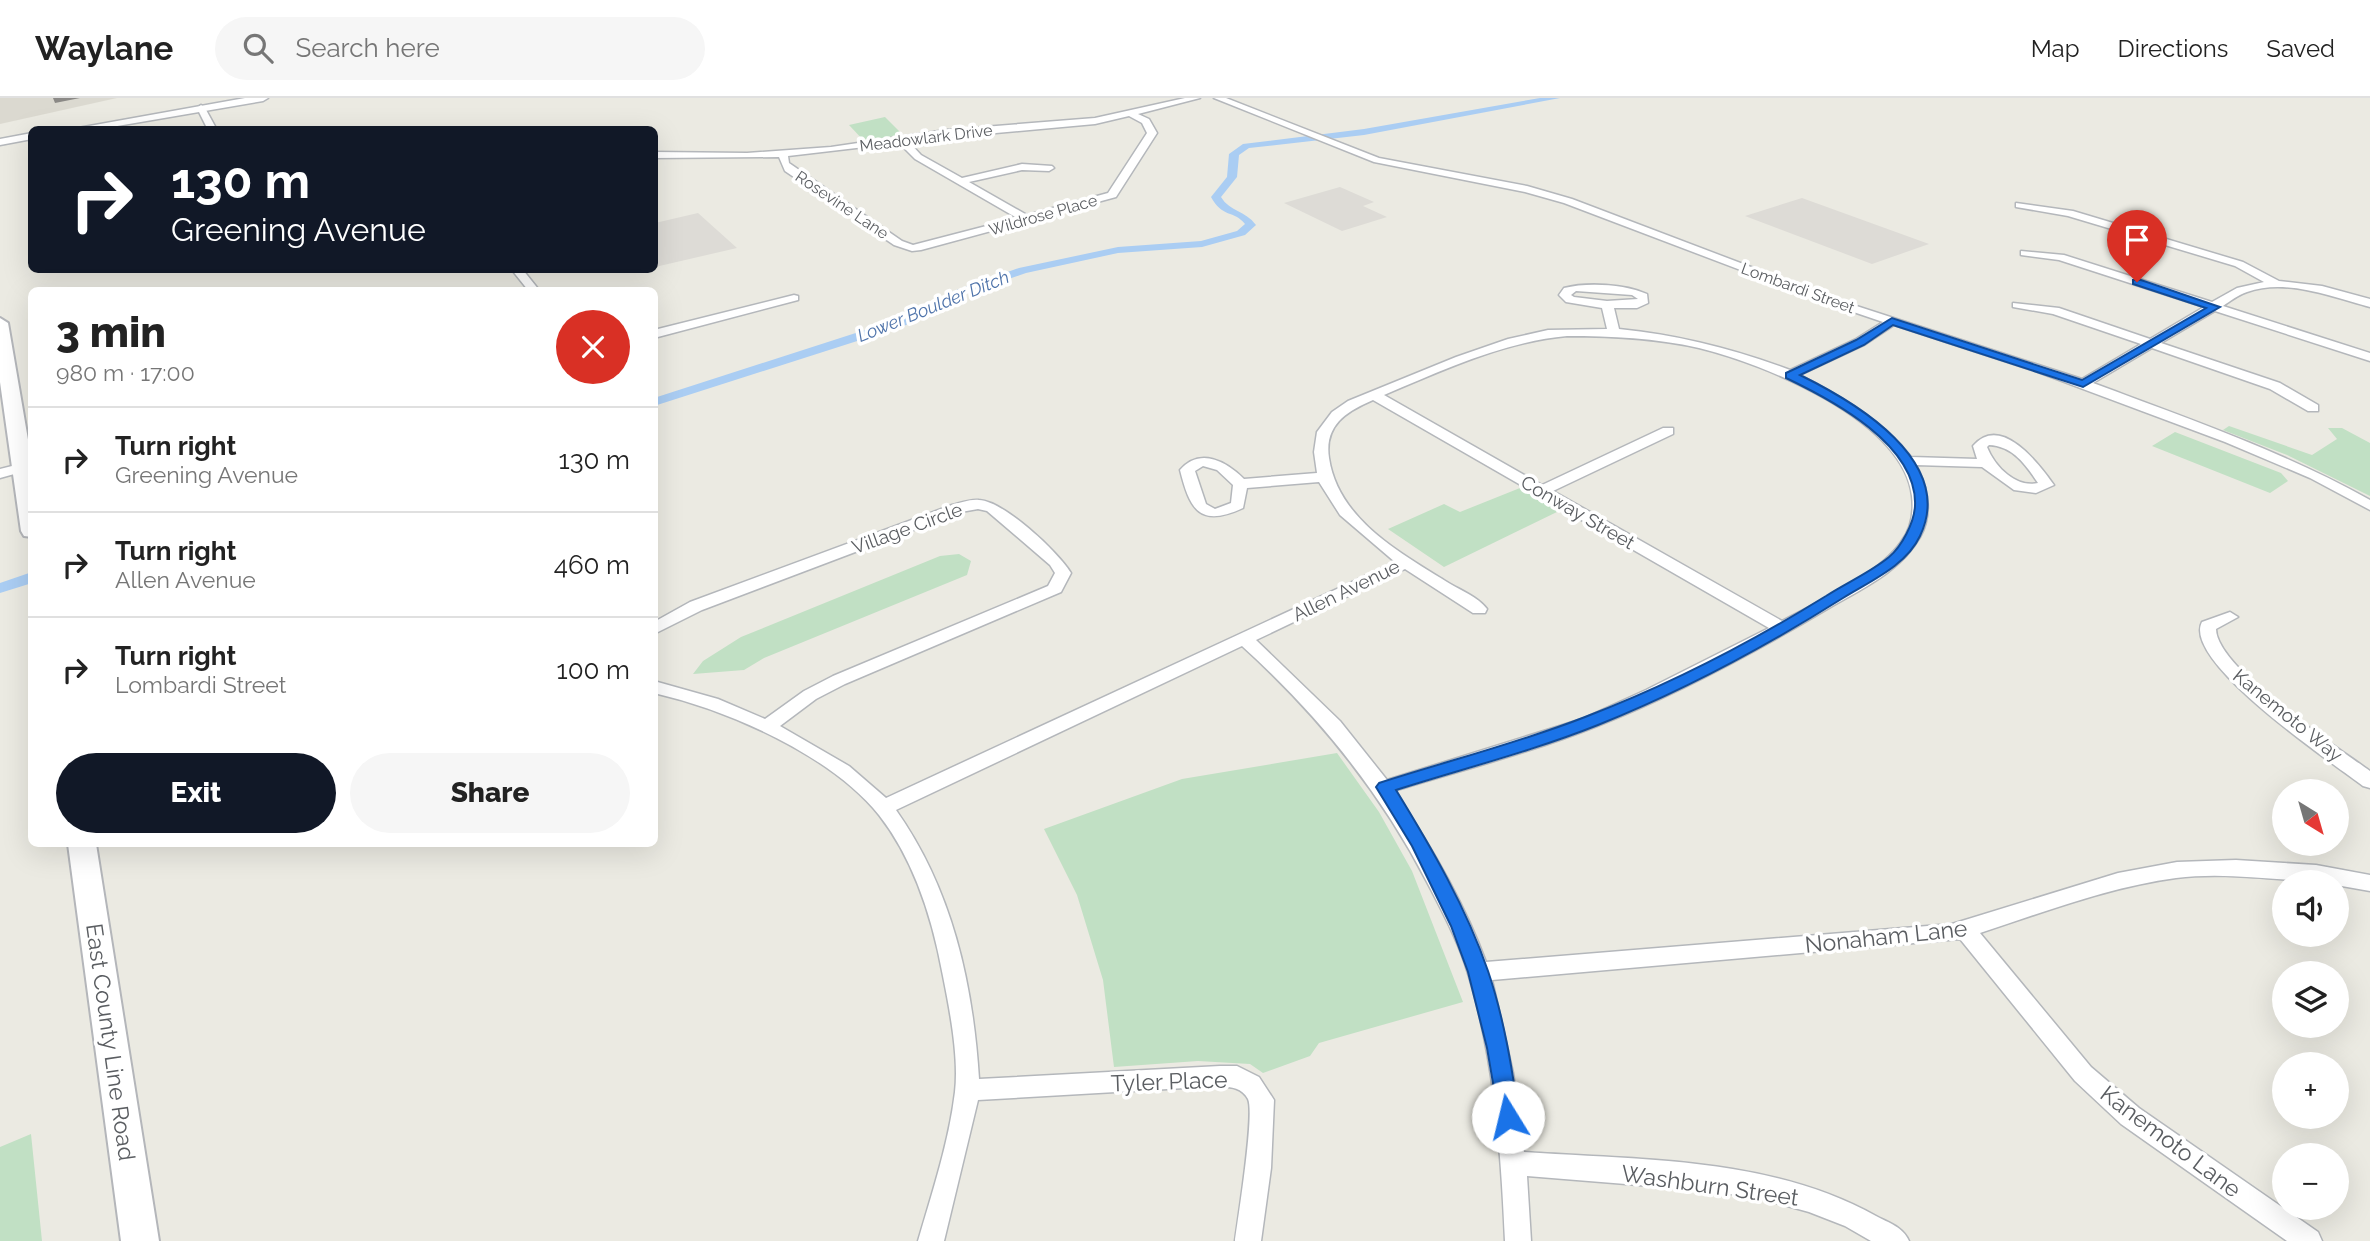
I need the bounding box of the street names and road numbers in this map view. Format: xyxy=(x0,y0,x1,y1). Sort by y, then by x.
street label: Meadowlark Drive xyxy=(859,120,993,156)
street label: Rosevine Lane xyxy=(792,167,892,243)
street label: Wildrose Place xyxy=(987,190,1099,240)
street label: Lombardi Street xyxy=(1739,259,1858,318)
street label: Conway Street xyxy=(1517,471,1639,554)
street label: Village Circle xyxy=(849,498,965,558)
street label: Allen Avenue xyxy=(1289,555,1403,625)
street label: Kanemoto Way xyxy=(2229,664,2347,766)
street label: Nonaham Lane xyxy=(1804,914,1968,958)
street label: East County Line Road xyxy=(81,922,141,1162)
street label: Tyler Place xyxy=(1110,1065,1228,1097)
street label: Kanemoto Lane xyxy=(2095,1079,2247,1203)
street label: Washburn Street xyxy=(1620,1159,1801,1211)

